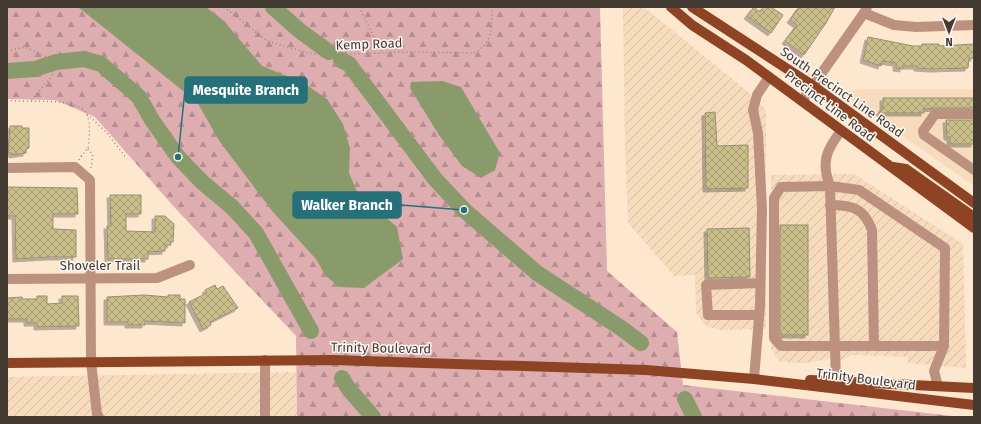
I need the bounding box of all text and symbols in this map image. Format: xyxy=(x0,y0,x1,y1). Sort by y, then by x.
north arrow xyxy=(929,12,969,52)
street label: Kemp Road xyxy=(335,35,403,53)
text: N xyxy=(945,35,953,48)
street label: South Precinct Line Road xyxy=(777,43,907,141)
street label: Precinct Line Road xyxy=(782,67,878,145)
callout: Mesquite Branch xyxy=(185,77,307,103)
text: Mesquite Branch xyxy=(193,82,299,99)
callout: Walker Branch xyxy=(293,192,401,218)
text: Walker Branch xyxy=(301,197,393,214)
street label: Shoveler Trail xyxy=(60,258,140,273)
street label: Trinity Boulevard xyxy=(331,340,431,356)
street label: Trinity Boulevard xyxy=(815,365,917,393)

